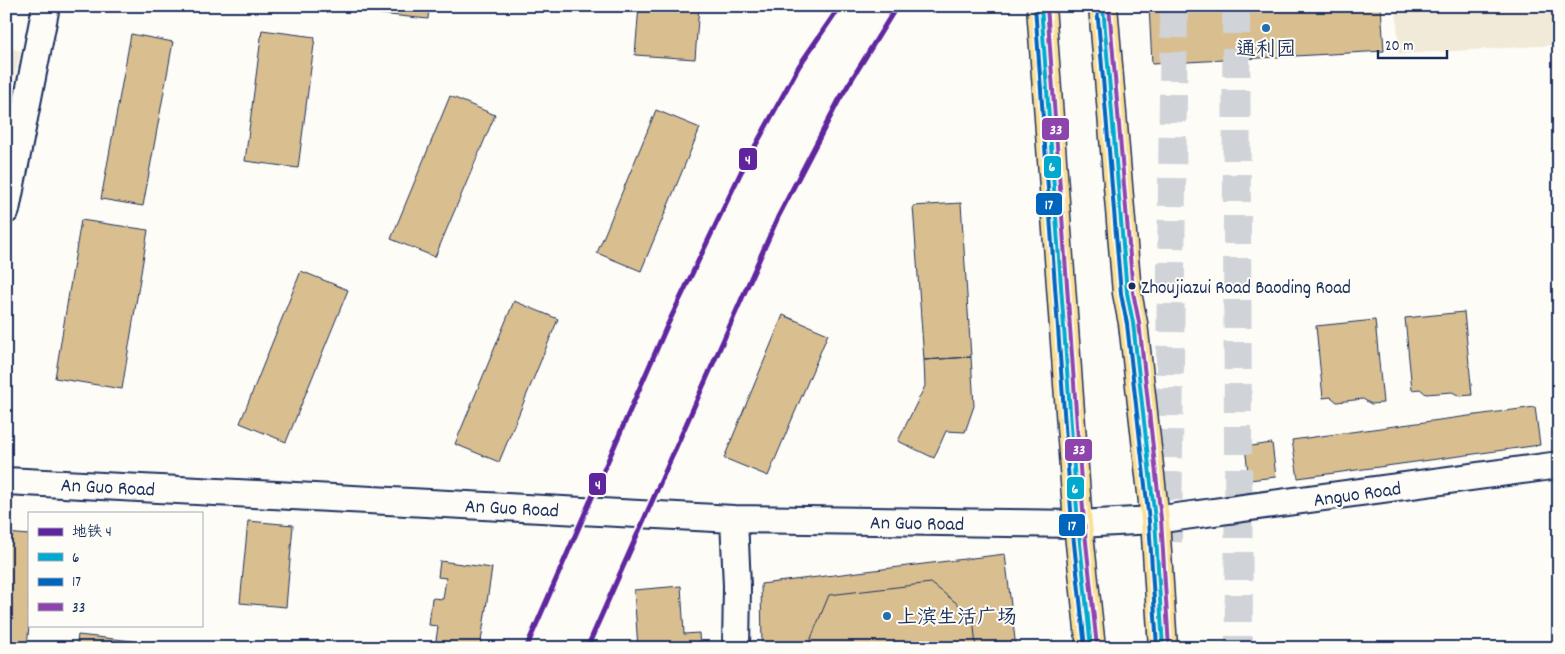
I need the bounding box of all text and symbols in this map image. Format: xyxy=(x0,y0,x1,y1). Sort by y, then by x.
marker: 通利园 xyxy=(1260,22,1272,34)
scale bar xyxy=(1378,28,1446,60)
text: 20 m xyxy=(1385,36,1413,58)
place label: 通利园 xyxy=(1236,37,1296,65)
line badge: 33 xyxy=(1041,117,1070,141)
text: 33 xyxy=(1050,121,1062,141)
line badge: 4 xyxy=(738,147,758,171)
text: 4 xyxy=(745,151,751,171)
line badge: 6 xyxy=(1043,155,1062,179)
text: 6 xyxy=(1049,158,1056,178)
line badge: 17 xyxy=(1035,192,1063,216)
text: 17 xyxy=(1045,196,1054,216)
place label: Zhoujiazui Road Baoding Road xyxy=(1141,276,1351,303)
marker: Zhoujiazui Road Baoding Road xyxy=(1127,281,1137,291)
line badge: 33 xyxy=(1064,438,1093,462)
text: 33 xyxy=(1073,441,1085,461)
line badge: 4 xyxy=(588,472,607,496)
street label: An Guo Road xyxy=(60,473,156,505)
text: 4 xyxy=(595,476,601,496)
line badge: 6 xyxy=(1066,476,1085,500)
street label: Anguo Road xyxy=(1312,476,1403,516)
text: 6 xyxy=(1072,480,1079,500)
street label: An Guo Road xyxy=(464,494,560,526)
street label: An Guo Road xyxy=(870,510,964,540)
legend xyxy=(28,512,202,626)
line badge: 17 xyxy=(1058,513,1086,537)
text: 17 xyxy=(1068,517,1077,537)
text: 地铁 4 xyxy=(72,522,112,544)
text: 6 xyxy=(72,548,79,570)
text: 17 xyxy=(72,572,81,594)
text: 33 xyxy=(72,598,85,620)
place label: 上滨生活广场 xyxy=(897,605,1017,633)
marker: 上滨生活广场 xyxy=(881,610,893,622)

